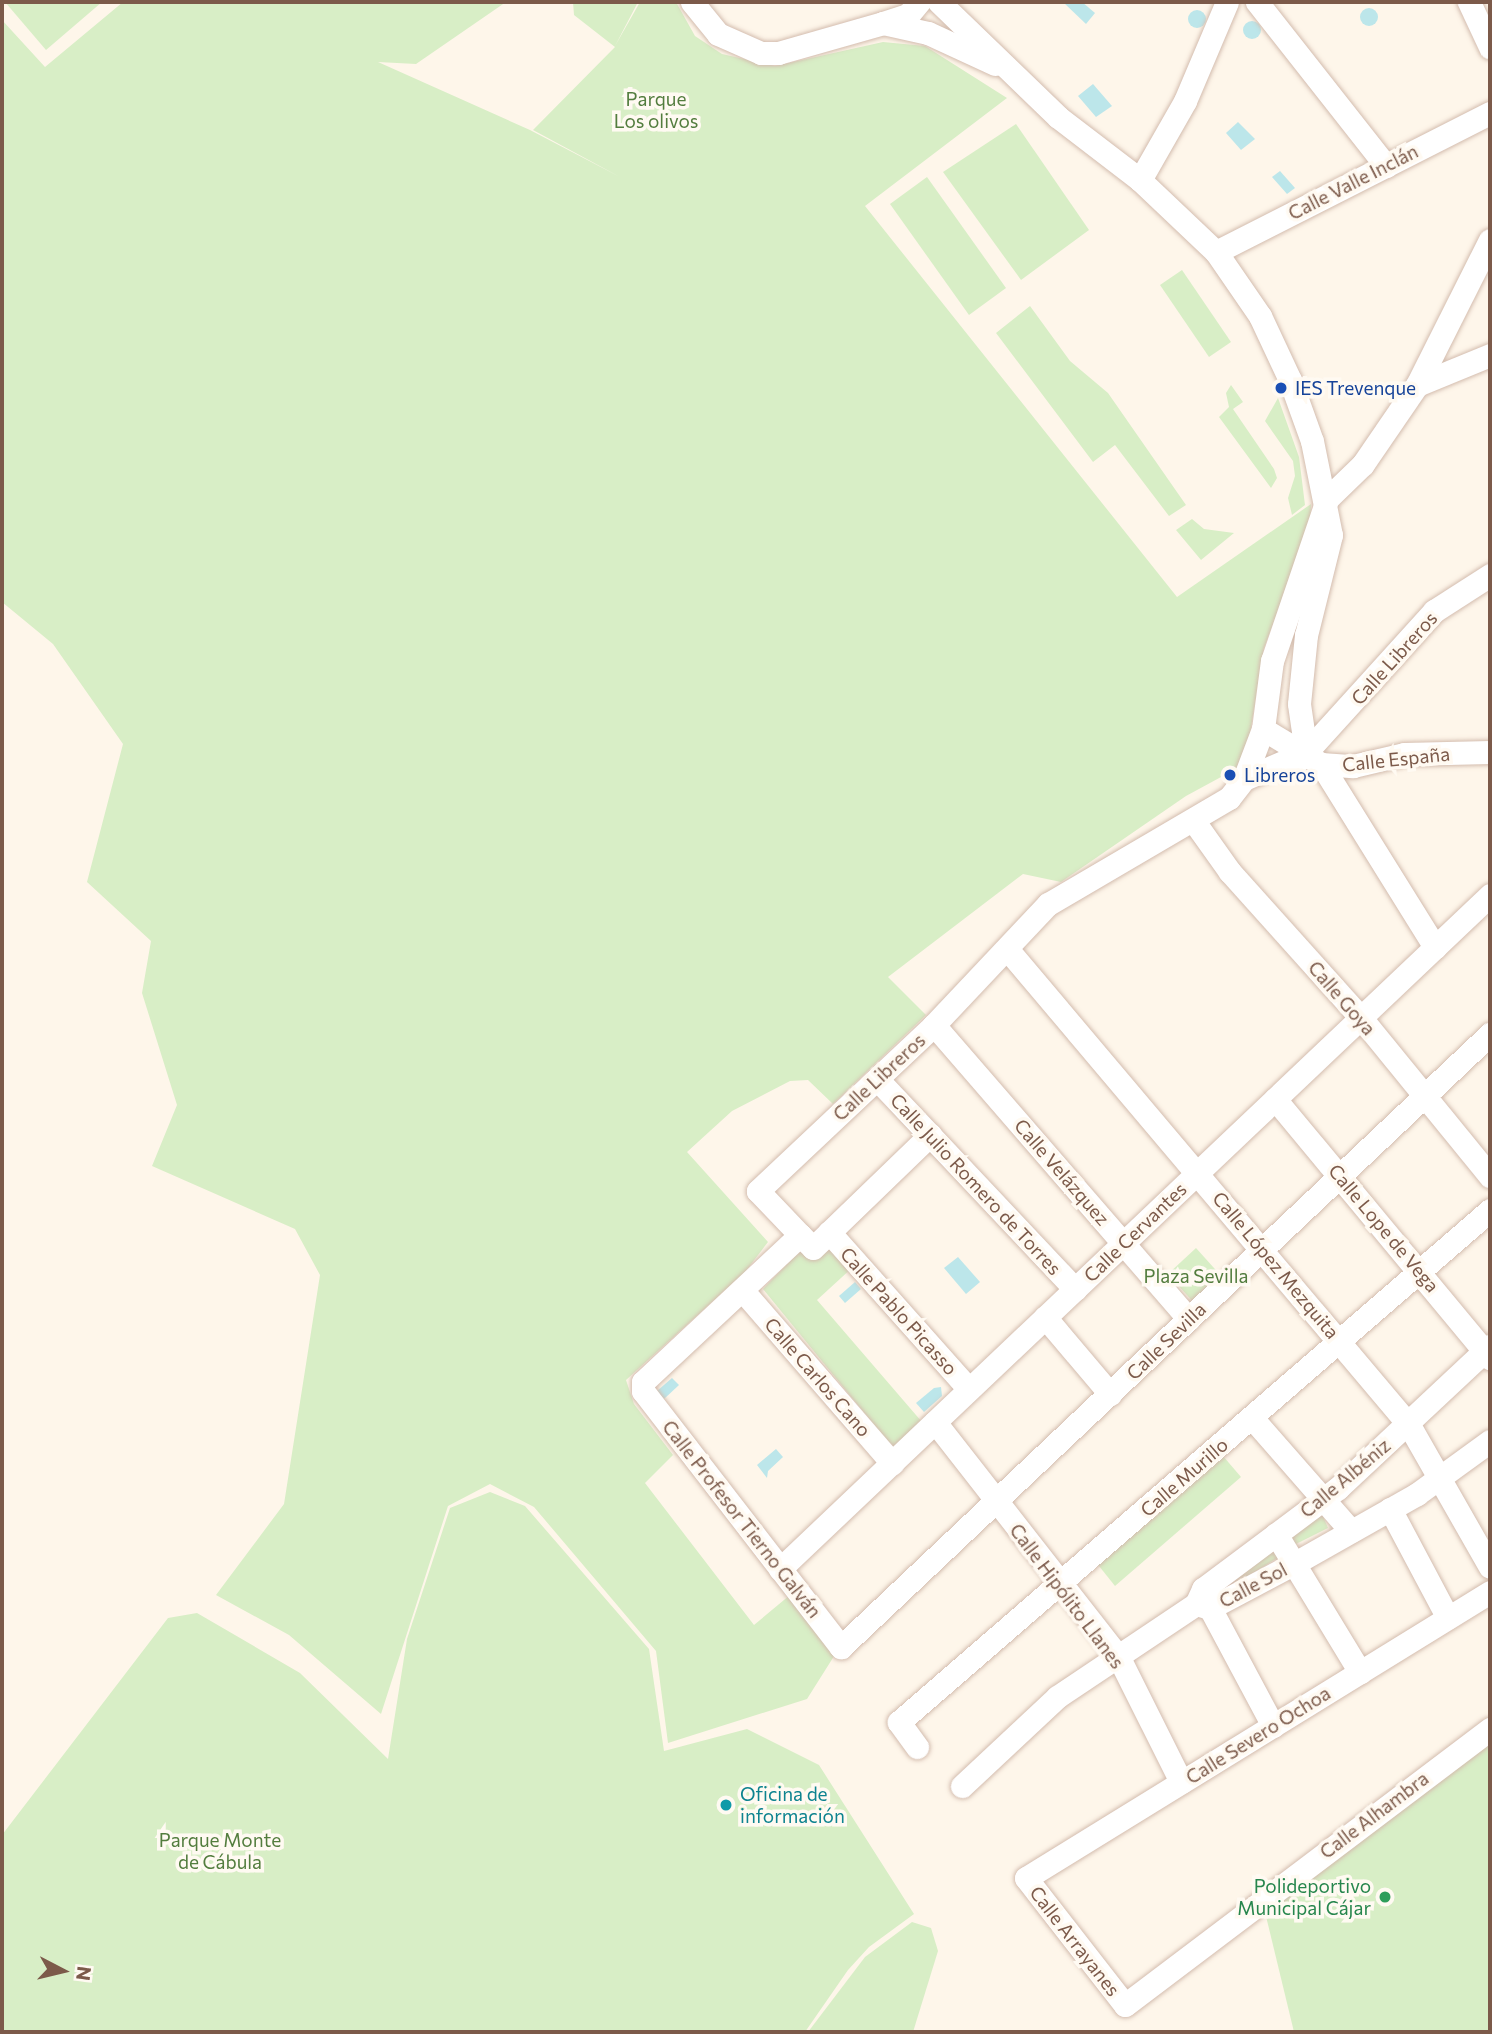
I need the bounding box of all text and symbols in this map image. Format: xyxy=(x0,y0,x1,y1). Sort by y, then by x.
park label: Parque Los olivos xyxy=(614,88,698,132)
street label: Calle Valle Inclán xyxy=(1284,139,1422,225)
place label: IES Trevenque xyxy=(1295,377,1416,399)
marker: IES Trevenque xyxy=(1273,380,1289,396)
street label: Calle Libreros xyxy=(1346,607,1442,709)
street label: Calle España xyxy=(1341,742,1451,776)
place label: Libreros xyxy=(1244,764,1315,786)
marker: Libreros xyxy=(1222,767,1238,783)
street label: Calle Goya xyxy=(1304,956,1380,1040)
street label: Calle Libreros xyxy=(828,1029,930,1125)
street label: Calle Julio Romero de Torres xyxy=(886,1089,1066,1279)
street label: Calle Velázquez xyxy=(1010,1114,1114,1230)
street label: Calle Lope de Vega xyxy=(1324,1159,1444,1297)
street label: Calle Cervantes xyxy=(1079,1177,1191,1287)
street label: Calle López Mezquita xyxy=(1208,1187,1344,1343)
street label: Calle Pablo Picasso xyxy=(836,1242,962,1380)
park label: Plaza Sevilla xyxy=(1144,1265,1248,1287)
street label: Calle Sevilla xyxy=(1122,1298,1210,1384)
street label: Calle Carlos Cano xyxy=(760,1313,876,1441)
street label: Calle Profesor Tierno Galván xyxy=(658,1416,826,1622)
street label: Calle Murillo xyxy=(1136,1433,1232,1521)
street label: Calle Albéniz xyxy=(1295,1434,1395,1522)
street label: Calle Hipólito Llanes xyxy=(1005,1519,1129,1673)
street label: Calle Sol xyxy=(1215,1558,1291,1612)
street label: Calle Severo Ochoa xyxy=(1182,1681,1334,1789)
street label: Calle Alhambra xyxy=(1315,1767,1433,1863)
place label: Oficina de información xyxy=(740,1783,845,1827)
marker: Oficina de información xyxy=(718,1797,734,1813)
park label: Parque Monte de Cábula xyxy=(159,1829,281,1873)
place label: Polideportivo Municipal Cájar xyxy=(1237,1875,1371,1919)
street label: Calle Arrayanes xyxy=(1025,1881,1125,2001)
marker: Polideportivo Municipal Cájar xyxy=(1377,1889,1393,1905)
north arrow xyxy=(28,1936,98,2006)
text: N xyxy=(72,1965,97,1982)

